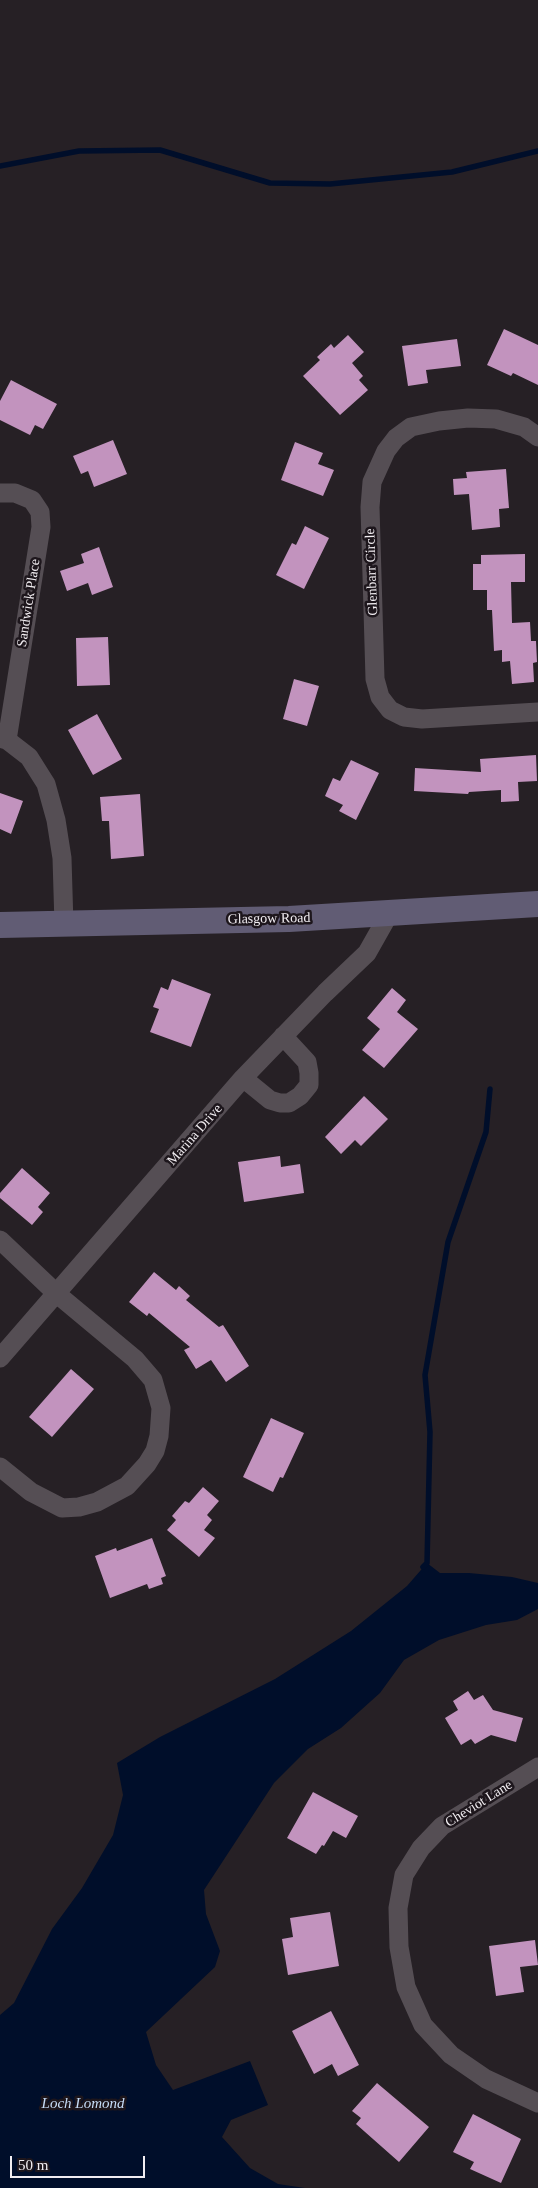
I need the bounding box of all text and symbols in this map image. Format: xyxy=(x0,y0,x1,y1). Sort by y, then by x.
street label: Glenbarr Circle xyxy=(362,528,382,616)
street label: Sandwick Place xyxy=(14,558,44,648)
street label: Glasgow Road xyxy=(227,910,311,928)
street label: Marina Drive xyxy=(164,1101,226,1169)
street label: Cheviot Lane xyxy=(442,1777,516,1831)
water label: Loch Lomond xyxy=(42,2095,124,2113)
scale bar xyxy=(12,2146,148,2178)
text: 50 m xyxy=(18,2157,48,2173)

